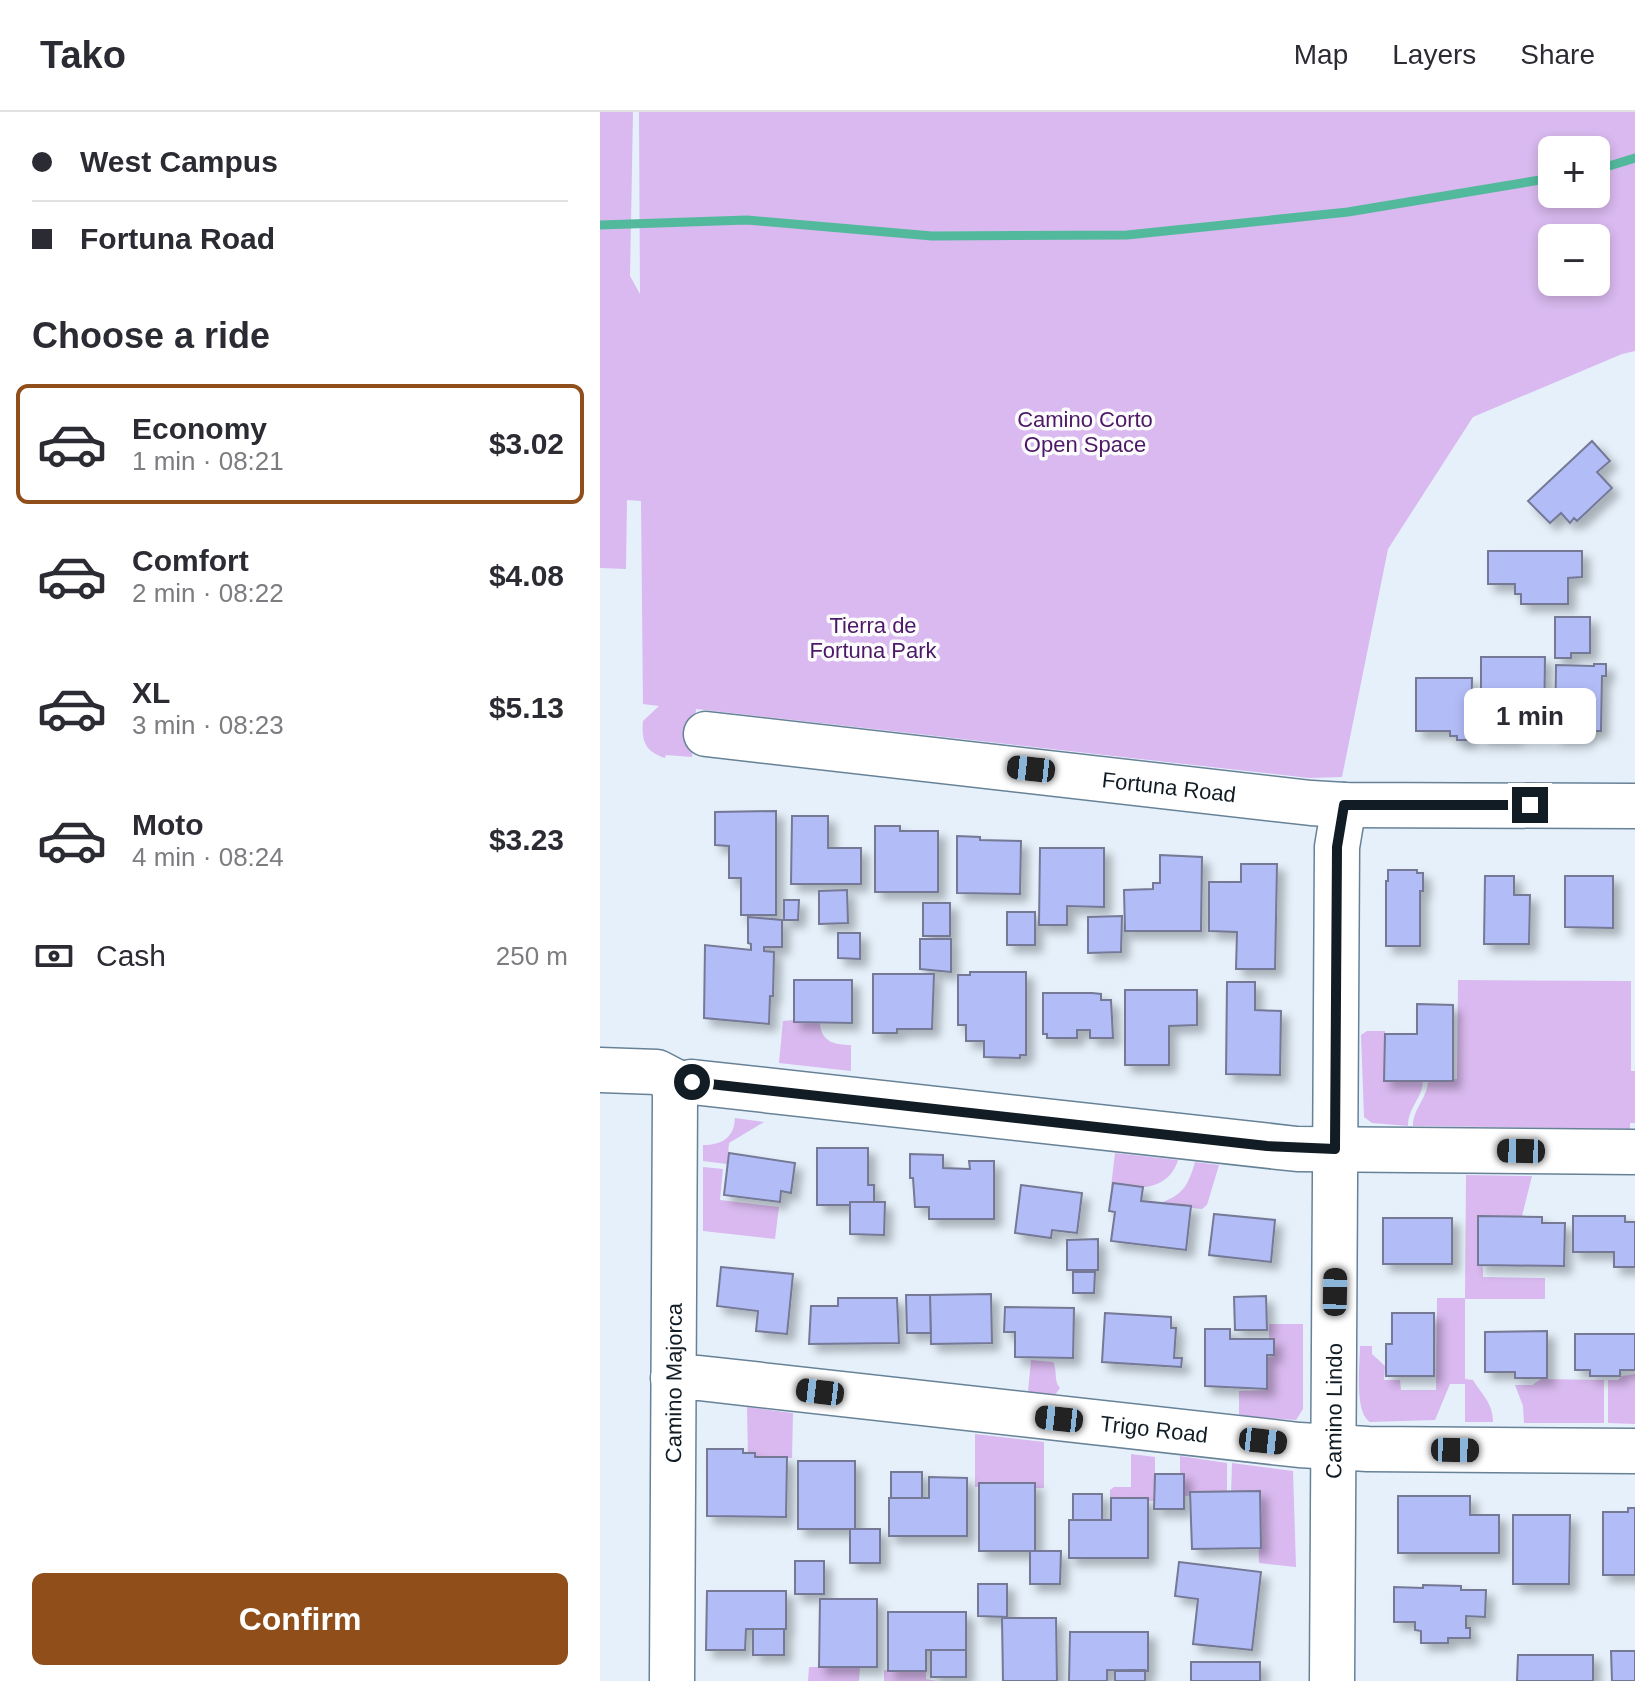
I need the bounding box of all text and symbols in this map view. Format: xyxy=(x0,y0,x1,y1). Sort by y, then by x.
text: Tako xyxy=(40,34,126,76)
text: Map xyxy=(1294,39,1348,70)
text: Layers xyxy=(1392,39,1476,70)
text: Share xyxy=(1520,39,1595,70)
map controls xyxy=(1538,136,1610,296)
button: + xyxy=(1538,136,1610,208)
text: West Campus xyxy=(80,145,278,178)
text: Fortuna Road xyxy=(80,222,275,255)
button: − xyxy=(1538,224,1610,296)
text: Choose a ride xyxy=(32,315,270,356)
park label: Camino Corto Open Space xyxy=(1017,407,1153,457)
icon: car xyxy=(36,408,108,480)
text: Economy xyxy=(132,412,267,445)
text: $3.02 xyxy=(489,427,564,460)
text: 1 min · 08:21 xyxy=(132,446,284,476)
icon: car xyxy=(36,540,108,612)
text: Comfort xyxy=(132,544,249,577)
text: $4.08 xyxy=(489,559,564,592)
text: 2 min · 08:22 xyxy=(132,578,284,608)
park label: Tierra de Fortuna Park xyxy=(809,613,938,663)
icon: car xyxy=(36,672,108,744)
text: XL xyxy=(132,676,170,709)
callout: 1 min xyxy=(1464,689,1596,745)
text: $5.13 xyxy=(489,691,564,724)
text: 1 min xyxy=(1496,701,1564,731)
text: 3 min · 08:23 xyxy=(132,710,284,740)
car xyxy=(1006,755,1056,783)
street label: Fortuna Road xyxy=(1101,767,1237,807)
route end xyxy=(1512,787,1548,823)
icon: car xyxy=(36,804,108,876)
text: Moto xyxy=(132,808,204,841)
text: $3.23 xyxy=(489,823,564,856)
text: 4 min · 08:24 xyxy=(132,842,284,872)
icon: cash xyxy=(32,934,76,978)
text: Cash xyxy=(96,939,166,972)
text: 250 m xyxy=(496,941,568,971)
route start xyxy=(674,1064,710,1100)
car xyxy=(1497,1139,1545,1163)
car xyxy=(1323,1268,1347,1316)
street label: Camino Majorca xyxy=(661,1302,686,1463)
street label: Camino Lindo xyxy=(1321,1343,1347,1479)
car xyxy=(795,1377,845,1407)
car xyxy=(1034,1405,1084,1433)
street label: Trigo Road xyxy=(1099,1410,1209,1447)
car xyxy=(1238,1427,1288,1455)
car xyxy=(1431,1438,1479,1462)
button: Confirm xyxy=(32,1573,568,1665)

